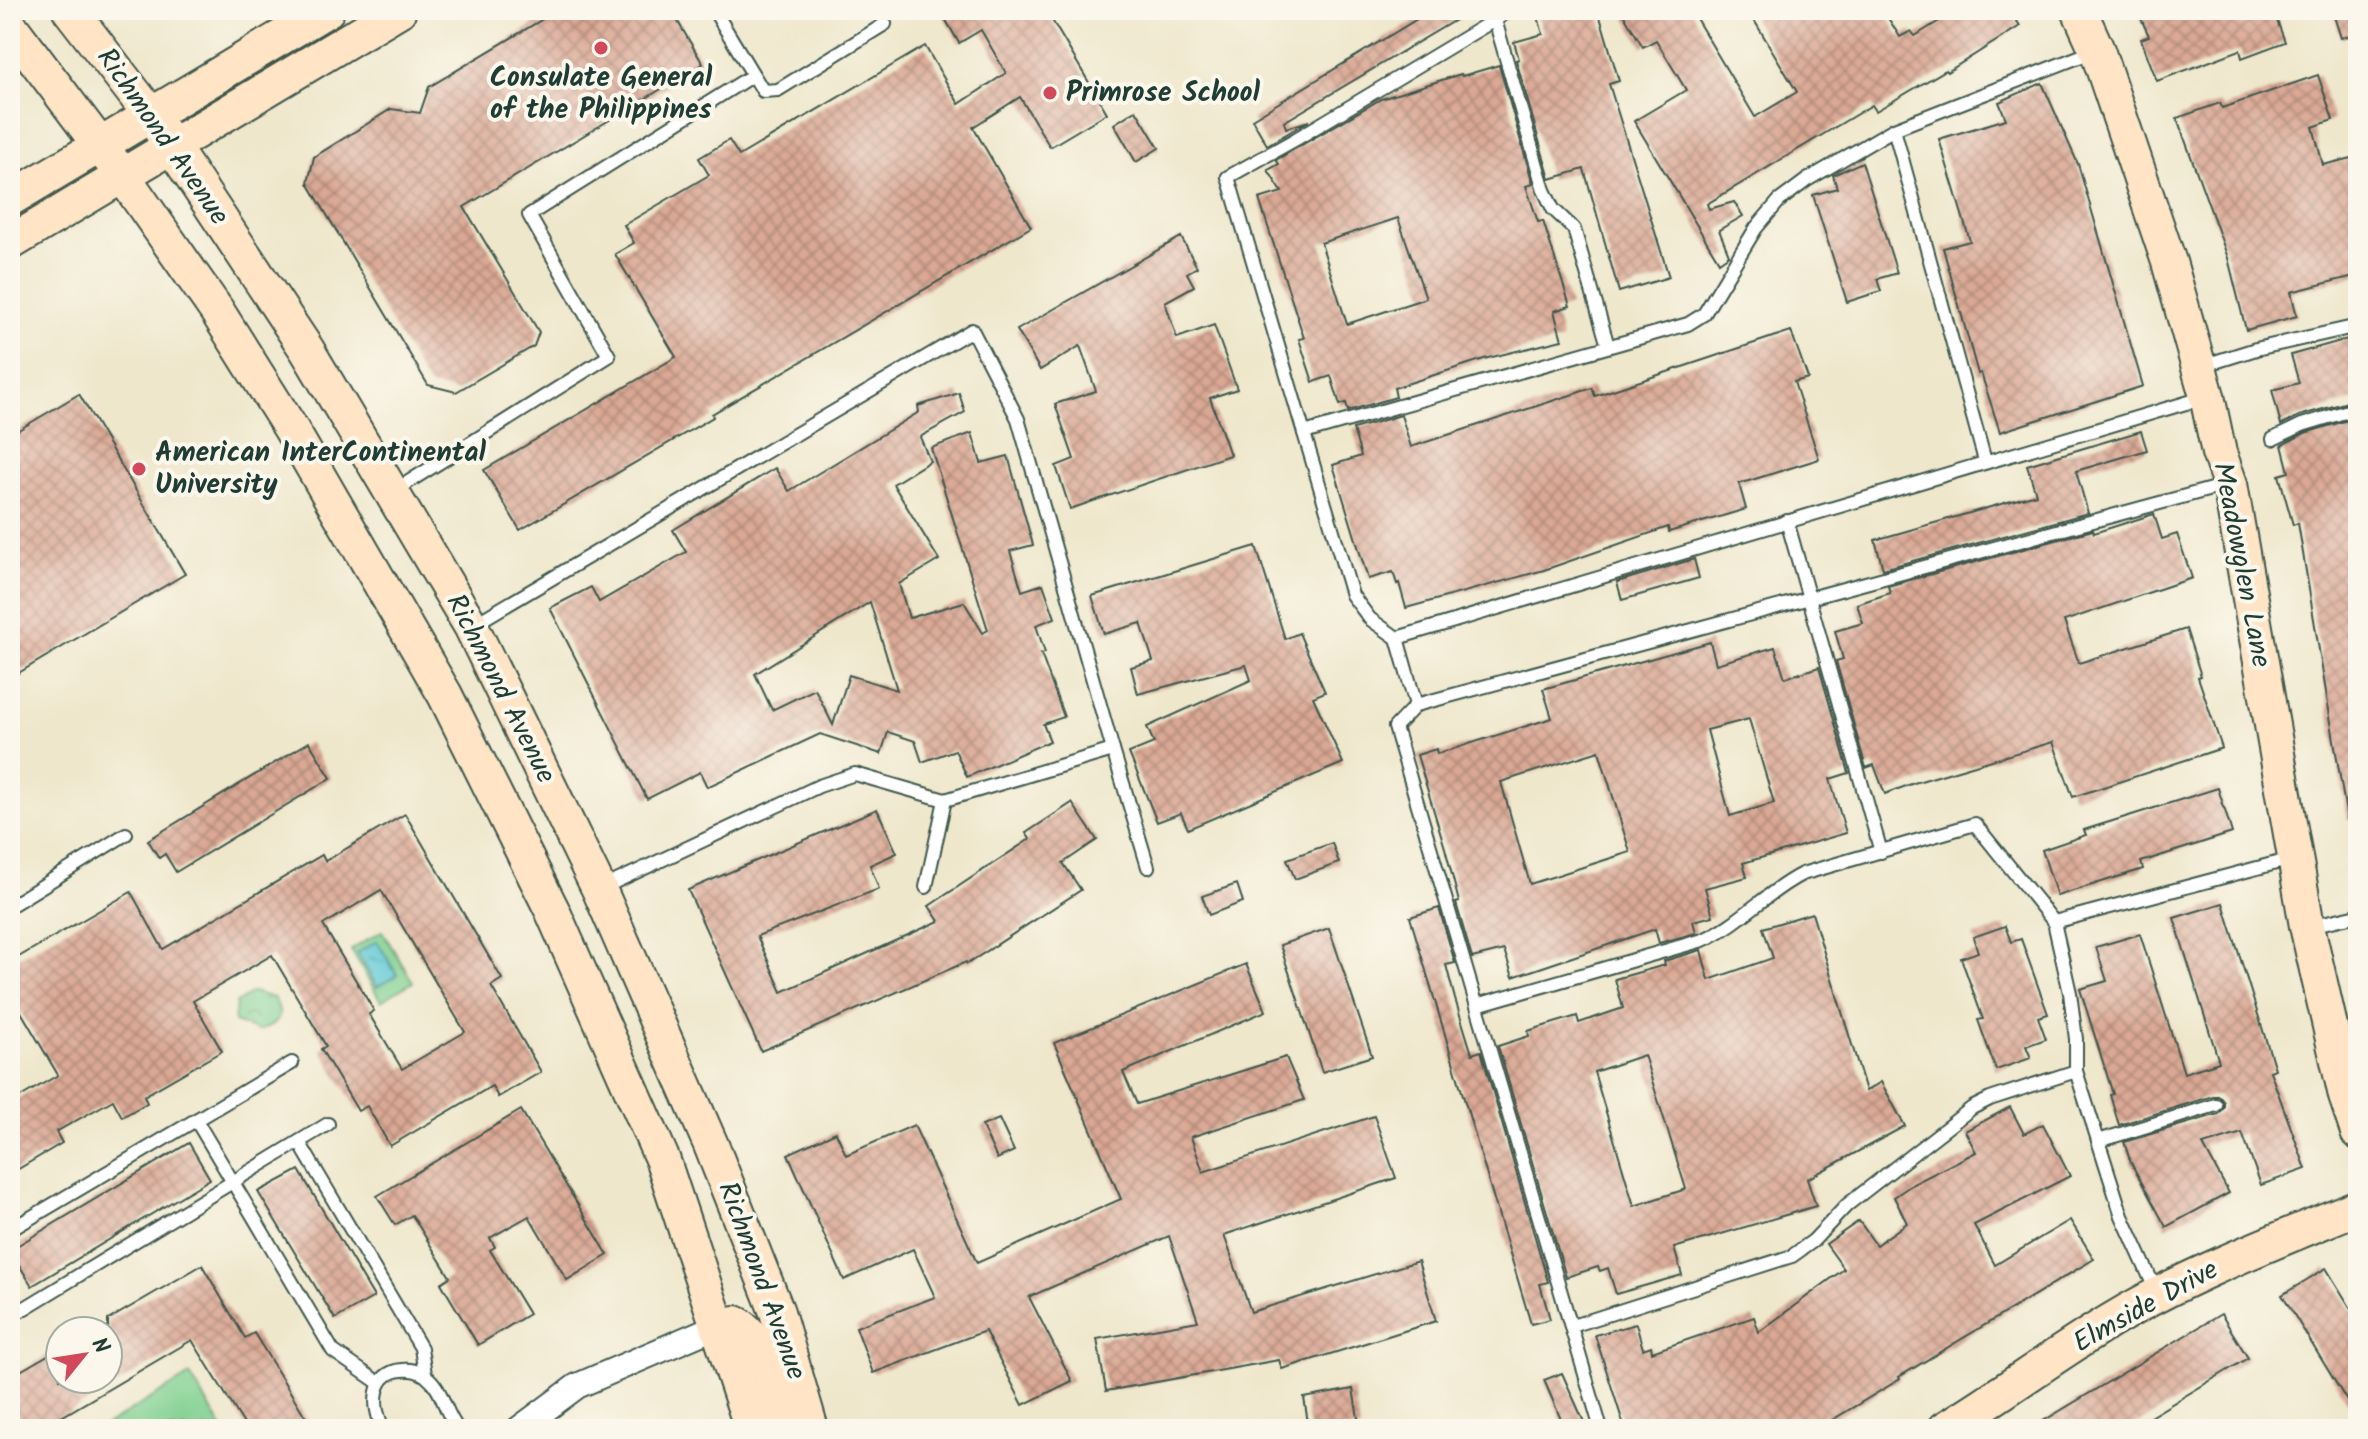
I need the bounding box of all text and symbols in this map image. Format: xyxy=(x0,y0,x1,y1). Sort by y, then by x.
street label: Richmond Avenue xyxy=(84,39,240,235)
marker: Consulate General of the Philippines xyxy=(592,39,610,57)
place label: Consulate General of the Philippines xyxy=(490,56,713,133)
place label: Primrose School xyxy=(1066,71,1261,116)
marker: Primrose School xyxy=(1041,84,1059,102)
place label: American InterContinental University xyxy=(155,431,487,508)
street label: Meadowglen Lane xyxy=(2199,459,2283,672)
marker: American InterContinental University xyxy=(130,460,148,478)
street label: Richmond Avenue xyxy=(433,586,567,792)
street label: Richmond Avenue xyxy=(704,1176,818,1387)
street label: Elmside Drive xyxy=(2065,1248,2227,1366)
north arrow xyxy=(44,1315,124,1395)
text: N xyxy=(81,1331,118,1361)

